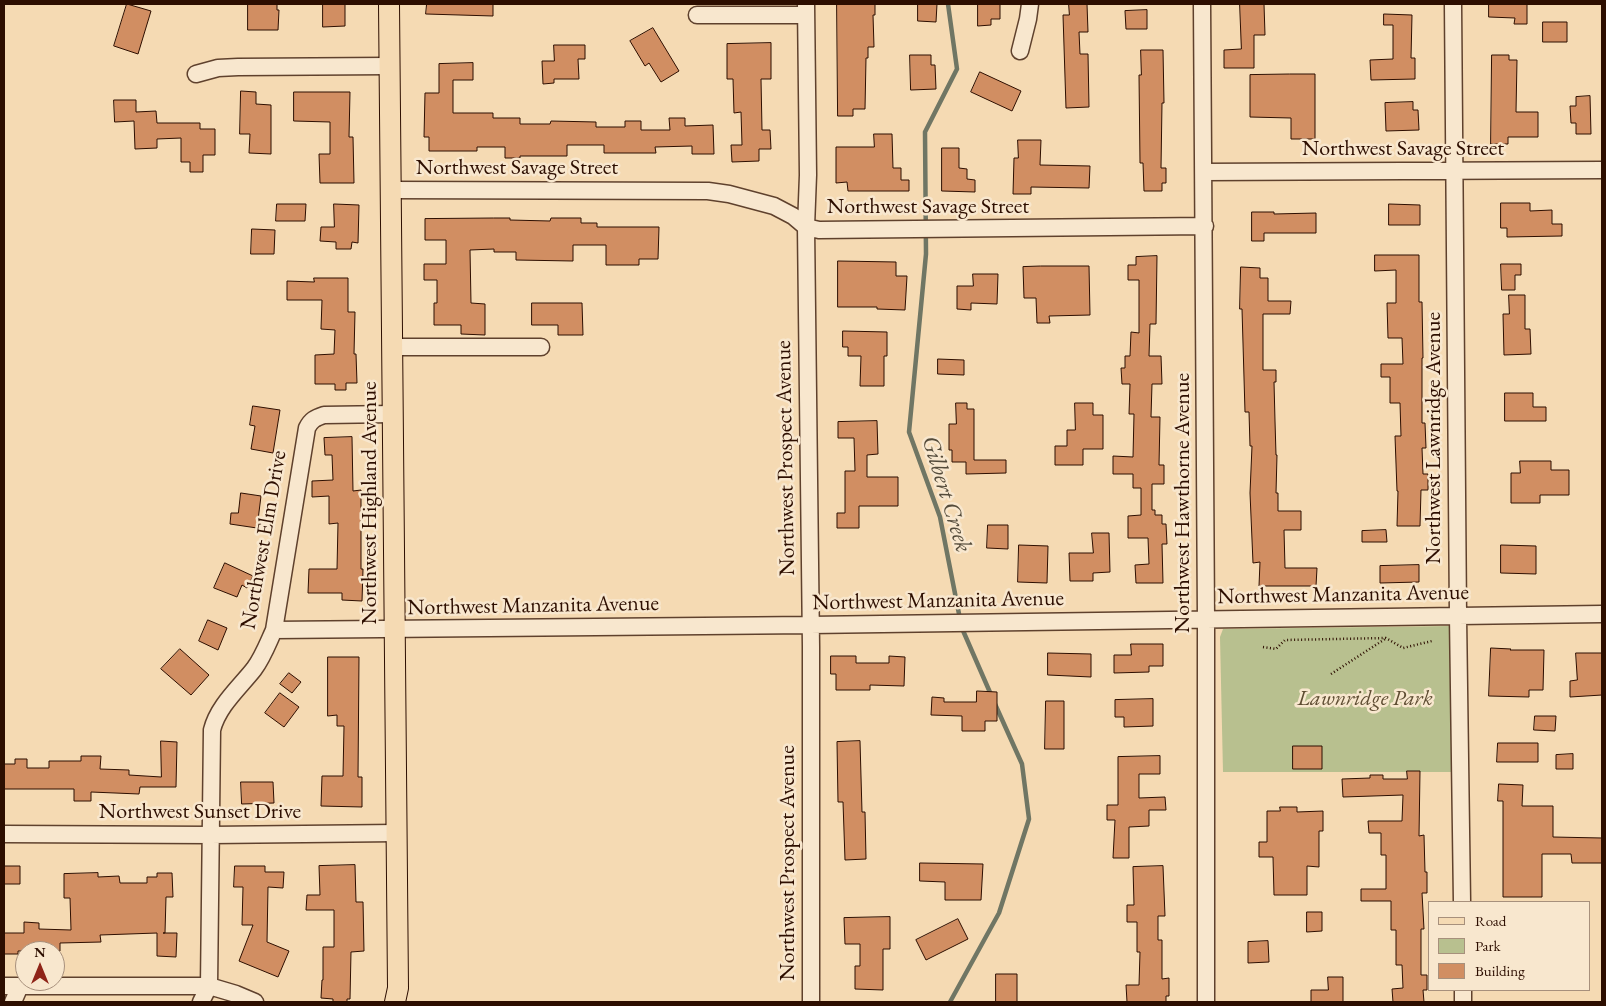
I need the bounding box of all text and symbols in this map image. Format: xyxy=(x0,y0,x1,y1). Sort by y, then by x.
street label: Northwest Savage Street xyxy=(1302,136,1504,162)
street label: Northwest Savage Street xyxy=(416,155,618,181)
street label: Northwest Savage Street xyxy=(827,194,1029,220)
street label: Northwest Lawnridge Avenue xyxy=(1421,312,1447,564)
street label: Northwest Prospect Avenue xyxy=(771,340,801,576)
street label: Northwest Hawthorne Avenue xyxy=(1170,373,1196,633)
street label: Northwest Highland Avenue xyxy=(357,381,383,625)
water label: Gilbert Creek xyxy=(915,432,977,556)
street label: Northwest Elm Drive xyxy=(235,449,293,631)
street label: Northwest Manzanita Avenue xyxy=(1217,580,1469,610)
street label: Northwest Manzanita Avenue xyxy=(812,586,1064,616)
street label: Northwest Manzanita Avenue xyxy=(407,591,659,621)
park label: Lawnridge Park xyxy=(1297,686,1433,712)
street label: Northwest Prospect Avenue xyxy=(775,745,801,981)
street label: Northwest Sunset Drive xyxy=(99,799,301,825)
legend xyxy=(1428,901,1591,991)
text: Road xyxy=(1475,911,1506,930)
text: Park xyxy=(1475,936,1501,955)
north arrow xyxy=(15,941,65,991)
text: N xyxy=(34,943,46,961)
text: Building xyxy=(1475,961,1525,980)

